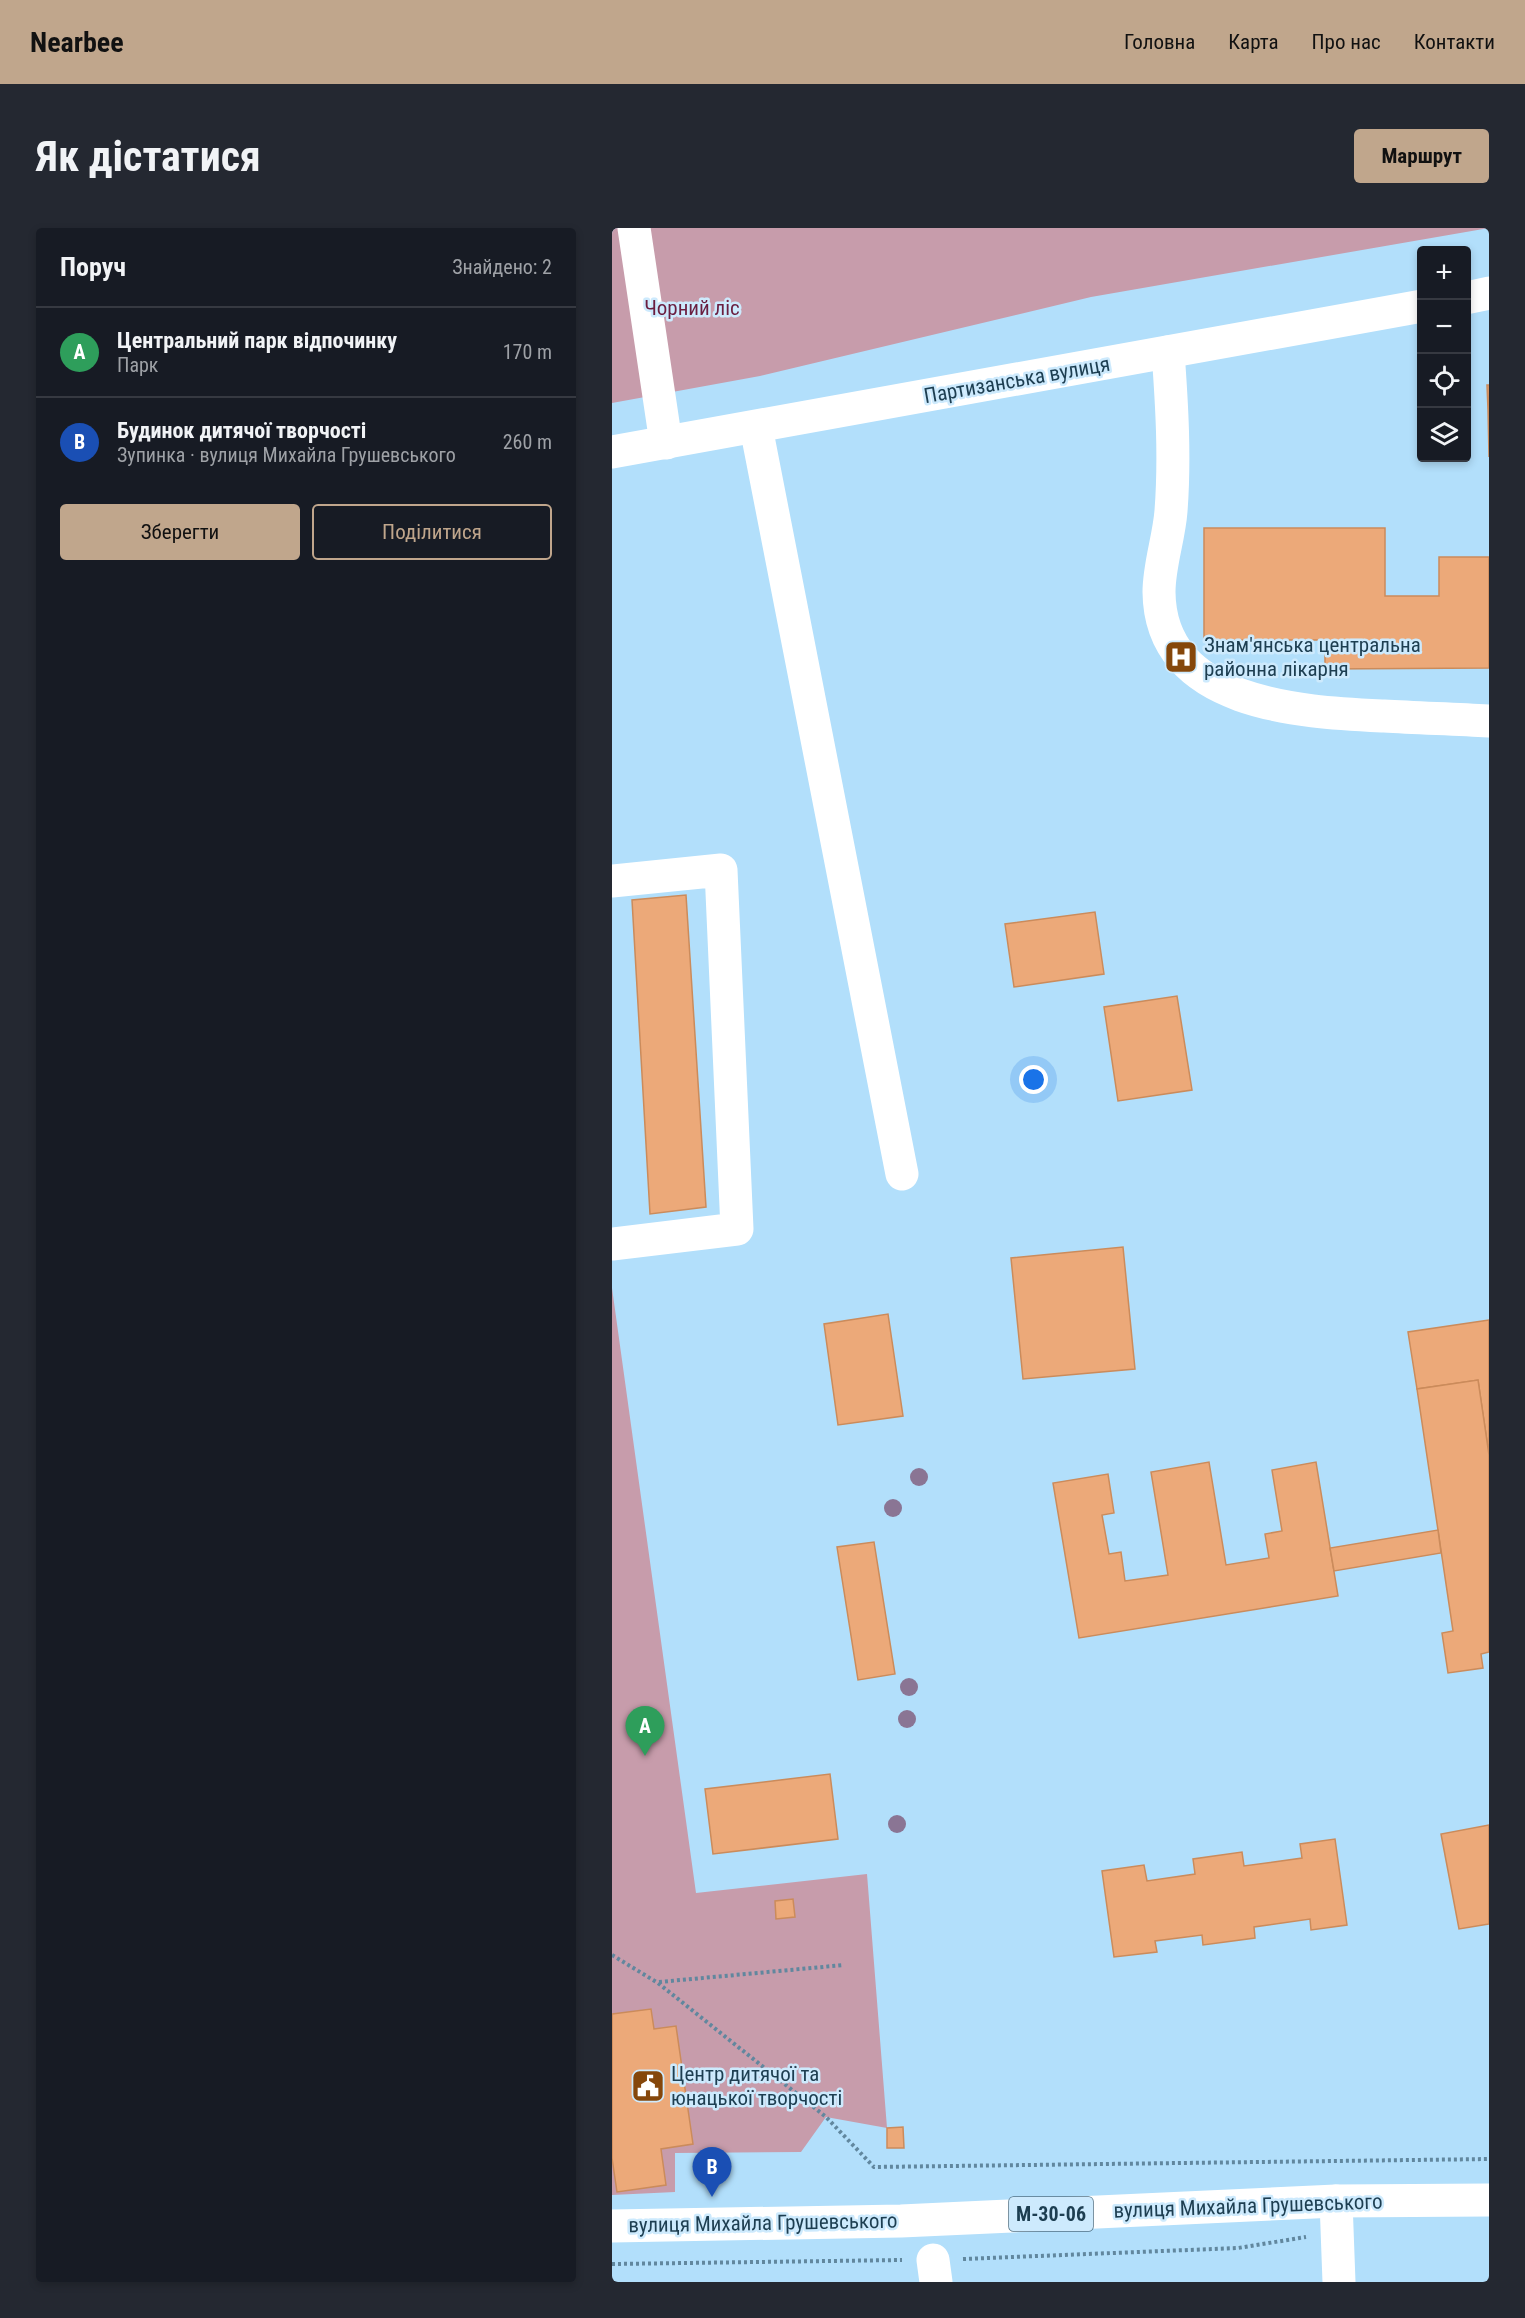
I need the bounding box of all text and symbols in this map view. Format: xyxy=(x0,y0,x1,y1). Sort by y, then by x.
text: Nearbee xyxy=(30,26,124,59)
text: Головна xyxy=(1124,30,1195,54)
text: Карта xyxy=(1228,30,1279,54)
text: Про нас xyxy=(1312,30,1381,54)
text: Контакти xyxy=(1414,30,1495,54)
button: Маршрут xyxy=(1354,129,1489,183)
text: Як дістатися xyxy=(36,132,261,181)
map controls xyxy=(1417,246,1471,462)
button: + xyxy=(1417,246,1471,300)
text: Поруч xyxy=(60,252,126,282)
text: Знайдено: 2 xyxy=(452,255,552,279)
park label: Чорний ліс xyxy=(644,296,740,320)
button: − xyxy=(1417,300,1471,354)
text: Центральний парк відпочинку xyxy=(117,328,397,353)
text: A xyxy=(74,340,85,364)
text: 170 m xyxy=(503,340,552,364)
street label: Партизанська вулиця xyxy=(922,352,1112,408)
text: Парк xyxy=(117,353,158,377)
button: locate xyxy=(1417,354,1471,408)
button: layers xyxy=(1417,408,1471,462)
text: Будинок дитячої творчості xyxy=(117,418,366,443)
text: B xyxy=(74,430,85,454)
text: 260 m xyxy=(503,430,552,454)
text: Зупинка · вулиця Михайла Грушевського xyxy=(117,443,456,467)
button: Зберегти xyxy=(60,504,300,560)
button: Поділитися xyxy=(312,504,552,560)
place label: Знам'янська центральна районна лікарня xyxy=(1204,633,1421,681)
hospital icon: Знам'янська центральна районна лікарня xyxy=(1163,639,1199,675)
your location xyxy=(1019,1065,1048,1094)
pin: A xyxy=(626,1706,664,1756)
place label: Центр дитячої та юнацької творчості xyxy=(671,2062,842,2110)
public building icon: Центр дитячої та юнацької творчості xyxy=(630,2068,666,2104)
pin: B xyxy=(692,2148,732,2197)
street label: вулиця Михайла Грушевського xyxy=(1113,2189,1383,2223)
road number: М-30-06 xyxy=(1009,2197,1093,2231)
street label: вулиця Михайла Грушевського xyxy=(628,2209,898,2237)

